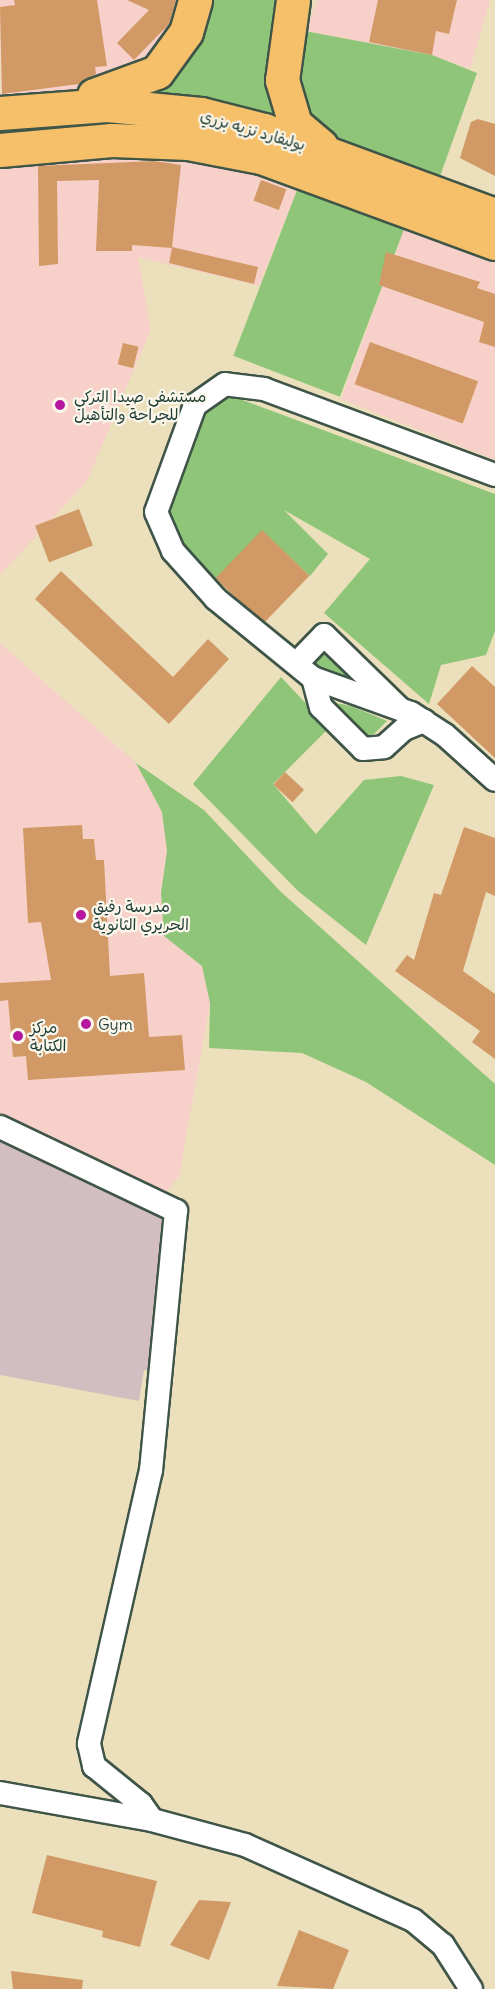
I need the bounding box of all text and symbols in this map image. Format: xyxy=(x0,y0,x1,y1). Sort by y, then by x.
street label: بوليفارد نزيه بزري xyxy=(198,106,308,154)
place label: مستشفى صيدا التركي للجراحة والتأهيل xyxy=(74,386,206,424)
marker: مستشفى صيدا التركي للجراحة والتأهيل xyxy=(51,396,69,414)
place label: مدرسة رفيق الحريري الثانوية xyxy=(93,896,189,934)
marker: مدرسة رفيق الحريري الثانوية xyxy=(74,908,88,922)
place label: Gym xyxy=(98,1014,133,1034)
place label: مركز الكتابة xyxy=(30,1017,67,1055)
marker: Gym xyxy=(79,1017,93,1031)
marker: مركز الكتابة xyxy=(11,1029,25,1043)

